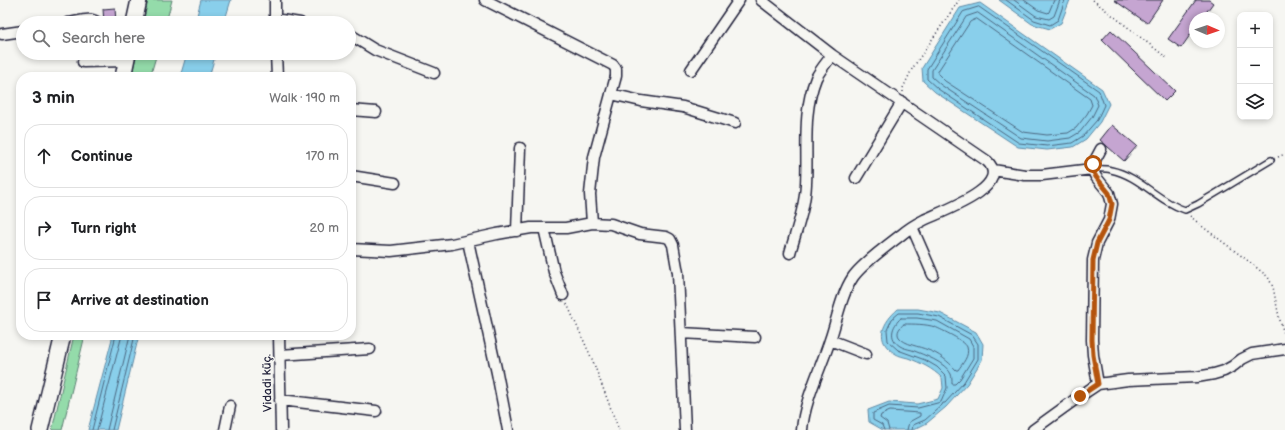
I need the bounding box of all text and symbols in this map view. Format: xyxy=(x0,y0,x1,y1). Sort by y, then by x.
north arrow xyxy=(1189,12,1225,48)
map controls xyxy=(1237,12,1273,120)
button: + xyxy=(1237,12,1273,48)
search box xyxy=(16,16,356,60)
icon: search xyxy=(30,27,52,49)
text: Search here xyxy=(62,29,145,48)
button: − xyxy=(1237,48,1273,84)
button: layers xyxy=(1237,84,1273,120)
text: 3 min xyxy=(32,88,75,108)
text: Walk · 190 m xyxy=(269,90,340,106)
icon: ahead xyxy=(33,145,55,167)
text: Continue xyxy=(71,147,133,166)
text: 170 m xyxy=(306,148,339,164)
route start xyxy=(1084,155,1102,173)
icon: right xyxy=(33,217,55,239)
text: Turn right xyxy=(71,219,136,238)
text: 20 m xyxy=(309,220,339,236)
icon: arrive xyxy=(33,289,55,311)
text: Arrive at destination xyxy=(71,291,209,310)
street label: Vidadi küç. xyxy=(259,354,276,412)
route end xyxy=(1071,387,1089,405)

